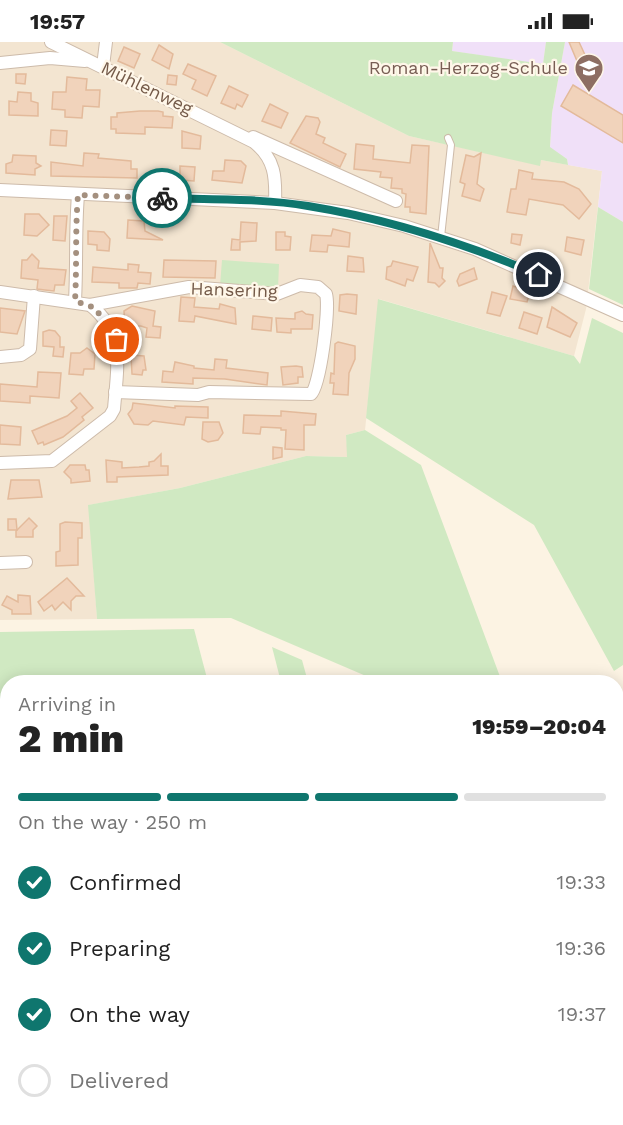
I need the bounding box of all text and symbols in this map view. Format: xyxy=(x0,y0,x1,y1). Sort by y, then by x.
text: 19:57 xyxy=(30,9,85,34)
school or university icon: Roman-Herzog-Schule xyxy=(573,52,605,94)
street label: Mühlenweg xyxy=(98,56,197,119)
place label: Roman-Herzog-Schule xyxy=(369,57,568,78)
courier xyxy=(132,168,192,228)
icon: bike xyxy=(146,182,179,215)
pin xyxy=(513,249,564,300)
icon: home xyxy=(522,258,555,291)
street label: Hansering xyxy=(190,277,278,302)
pin xyxy=(91,314,142,365)
icon: bag xyxy=(100,323,133,356)
text: Arriving in xyxy=(18,692,116,716)
text: 19:59–20:04 xyxy=(472,714,606,739)
text: 2 min xyxy=(18,716,124,761)
text: On the way · 250 m xyxy=(18,810,207,834)
icon: check xyxy=(18,866,51,899)
text: Confirmed xyxy=(69,870,182,895)
text: 19:33 xyxy=(557,870,606,894)
icon: check xyxy=(18,932,51,965)
text: Preparing xyxy=(69,936,170,961)
text: 19:36 xyxy=(556,936,606,960)
icon: check xyxy=(18,998,51,1031)
text: On the way xyxy=(69,1002,190,1027)
text: 19:37 xyxy=(558,1002,606,1026)
text: Delivered xyxy=(69,1068,169,1093)

